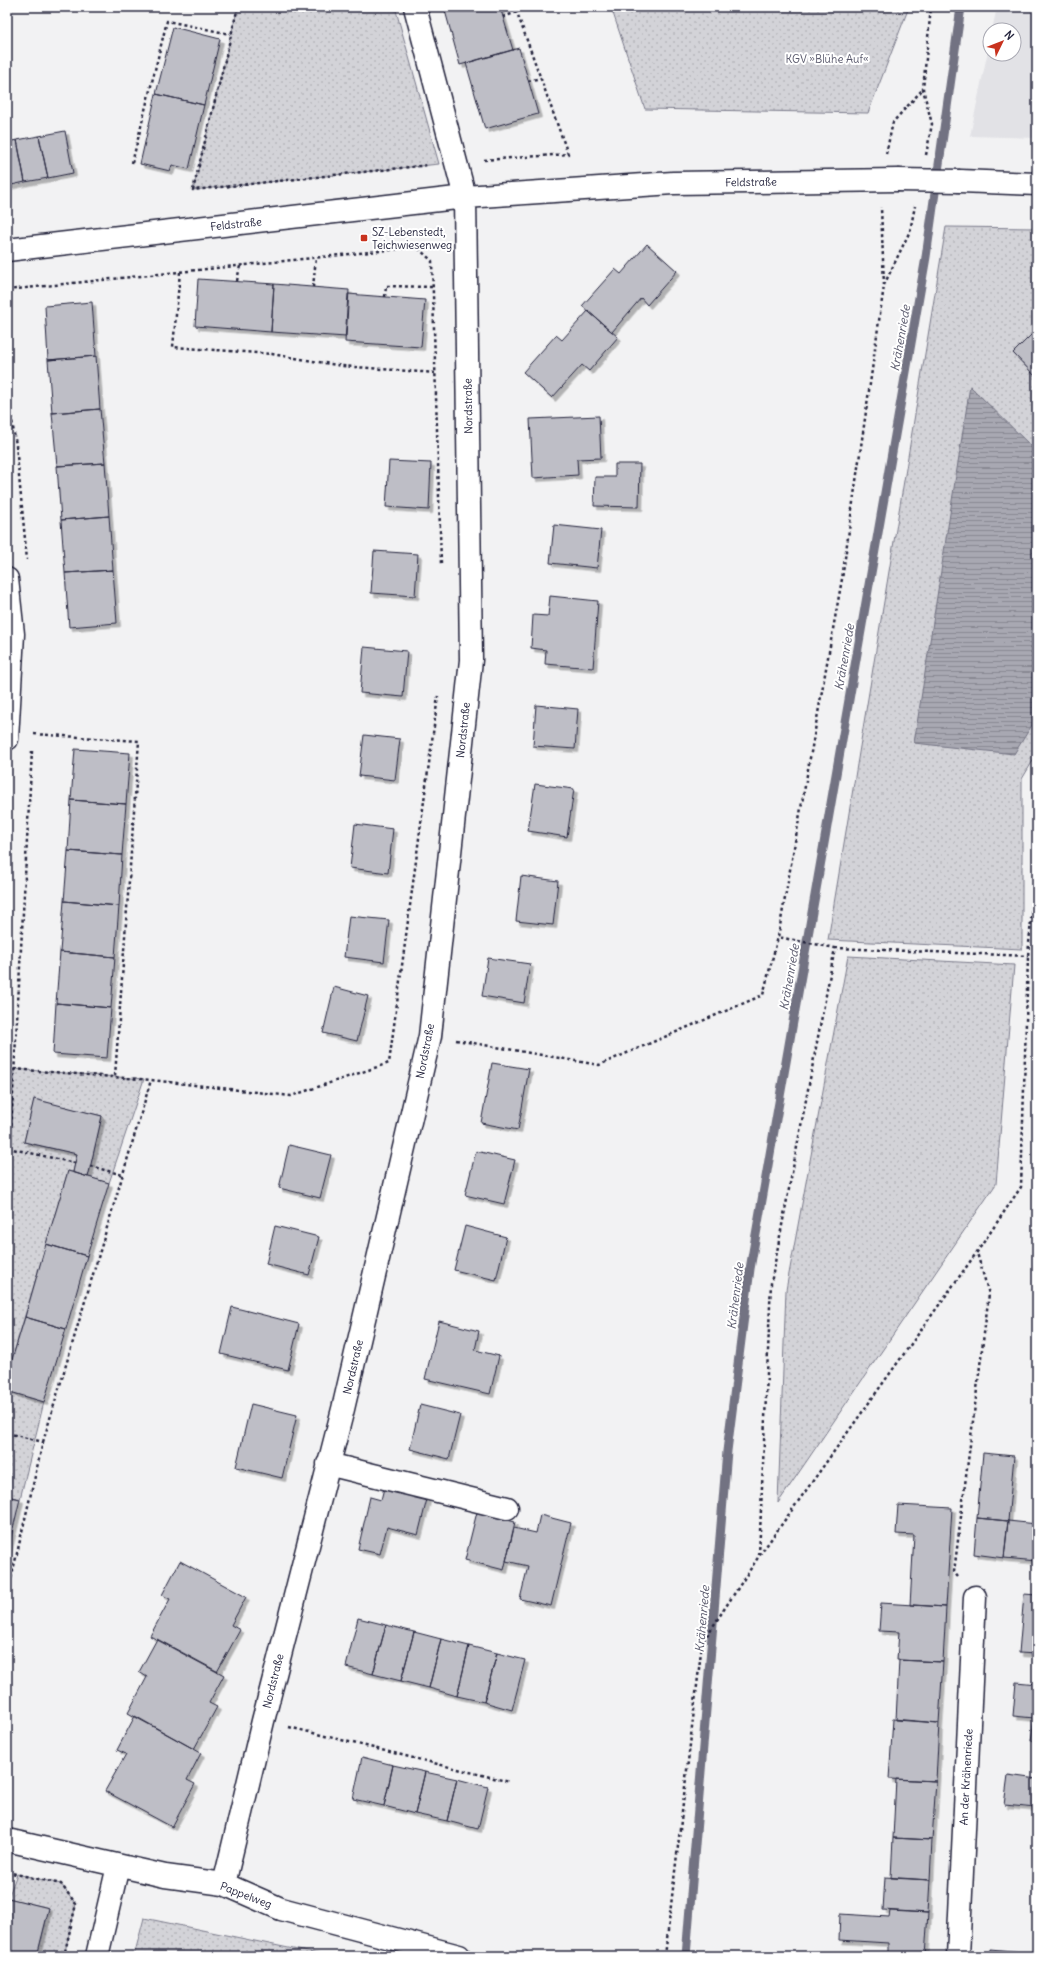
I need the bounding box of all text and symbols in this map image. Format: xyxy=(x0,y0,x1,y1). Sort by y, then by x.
north arrow xyxy=(982,22,1022,62)
text: N xyxy=(1002,28,1017,43)
park label: KGV »Blühe Auf« xyxy=(785,52,869,66)
street label: Feldstraße xyxy=(725,175,777,189)
street label: Feldstraße xyxy=(210,214,263,234)
place label: SZ-Lebenstedt, Teichwiesenweg xyxy=(372,225,452,252)
marker: SZ-Lebenstedt, Teichwiesenweg xyxy=(359,233,369,243)
water label: Krähenriede xyxy=(887,302,913,372)
street label: Nordstraße xyxy=(461,378,475,434)
water label: Krähenriede xyxy=(831,621,857,691)
street label: Nordstraße xyxy=(453,701,473,758)
water label: Krähenriede xyxy=(776,941,802,1011)
street label: Nordstraße xyxy=(413,1022,437,1080)
water label: Krähenriede xyxy=(723,1260,747,1330)
street label: Nordstraße xyxy=(340,1338,366,1396)
water label: Krähenriede xyxy=(692,1584,713,1653)
street label: Nordstraße xyxy=(259,1652,287,1710)
street label: An der Krähenriede xyxy=(956,1728,976,1826)
street label: Pappelweg xyxy=(218,1879,274,1911)

